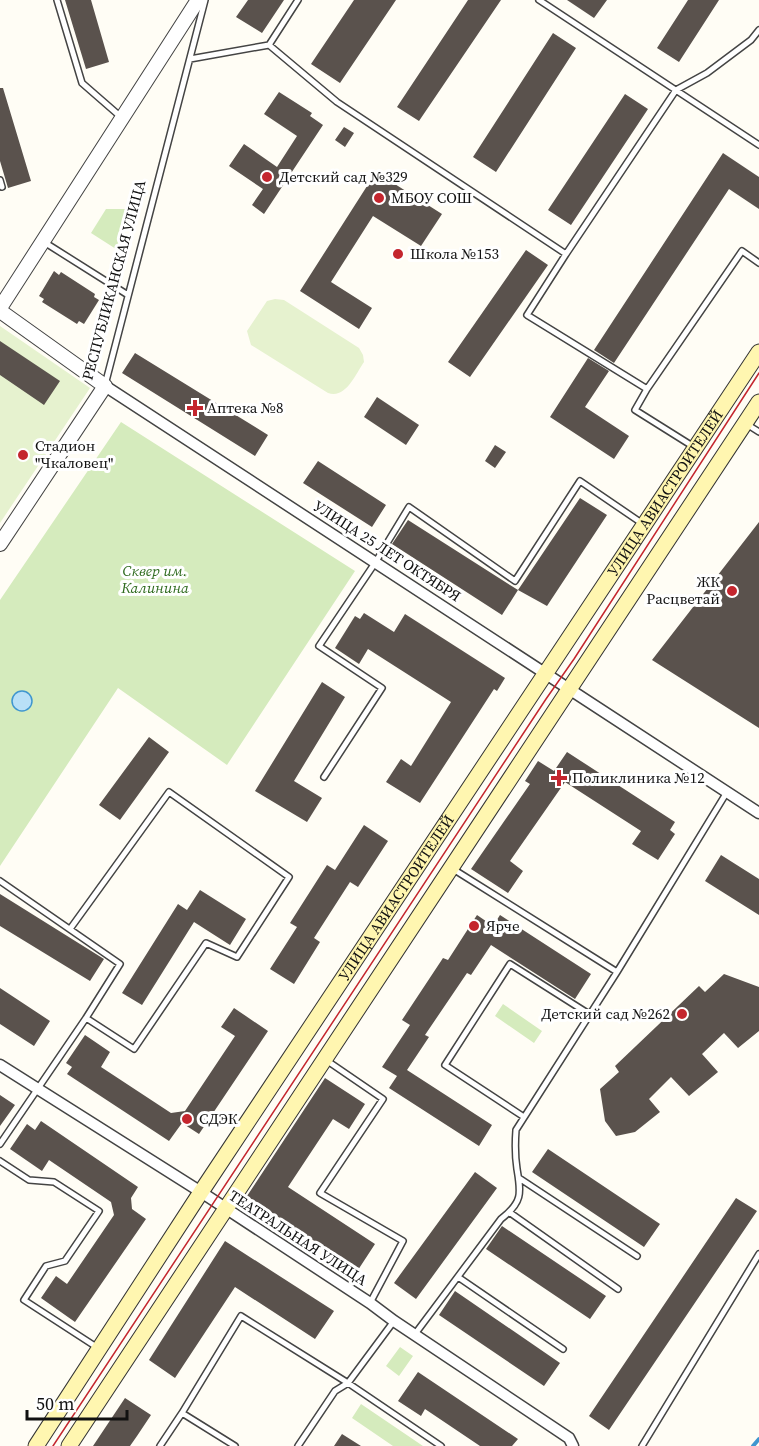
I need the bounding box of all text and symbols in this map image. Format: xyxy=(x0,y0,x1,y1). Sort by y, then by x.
place label: Детский сад №329 xyxy=(279,166,408,187)
marker: Детский сад №329 xyxy=(260,170,274,184)
street label: РЕСПУБЛИКАНСКАЯ УЛИЦА xyxy=(77,177,150,382)
place label: МБОУ СОШ xyxy=(391,187,472,208)
marker: МБОУ СОШ xyxy=(372,191,386,205)
place label: Школа №153 xyxy=(410,243,499,264)
marker: Школа №153 xyxy=(391,247,405,261)
place label: Аптека №8 xyxy=(207,397,284,418)
marker: Аптека №8 xyxy=(188,401,202,415)
street label: УЛИЦА АВИАСТРОИТЕЛЕЙ xyxy=(602,405,728,580)
place label: Стадион "Чкаловец" xyxy=(35,435,113,473)
marker: Стадион "Чкаловец" xyxy=(16,448,30,462)
street label: УЛИЦА 25 ЛЕТ ОКТЯБРЯ xyxy=(310,495,465,606)
park label: Сквер им. Калинина xyxy=(120,560,189,598)
place label: ЖК Расцветай xyxy=(646,571,720,609)
marker: ЖК Расцветай xyxy=(725,584,739,598)
place label: Поликлиника №12 xyxy=(572,767,705,788)
marker: Поликлиника №12 xyxy=(550,769,568,787)
street label: УЛИЦА АВИАСТРОИТЕЛЕЙ xyxy=(333,810,459,985)
place label: Ярче xyxy=(486,915,520,936)
marker: Ярче xyxy=(467,919,481,933)
place label: Детский сад №262 xyxy=(541,1003,670,1024)
marker: Детский сад №262 xyxy=(675,1007,689,1021)
place label: СДЭК xyxy=(199,1108,238,1129)
marker: СДЭК xyxy=(180,1112,194,1126)
street label: ТЕАТРАЛЬНАЯ УЛИЦА xyxy=(225,1185,372,1290)
scale bar xyxy=(27,1383,128,1421)
text: 50 m xyxy=(36,1391,74,1416)

